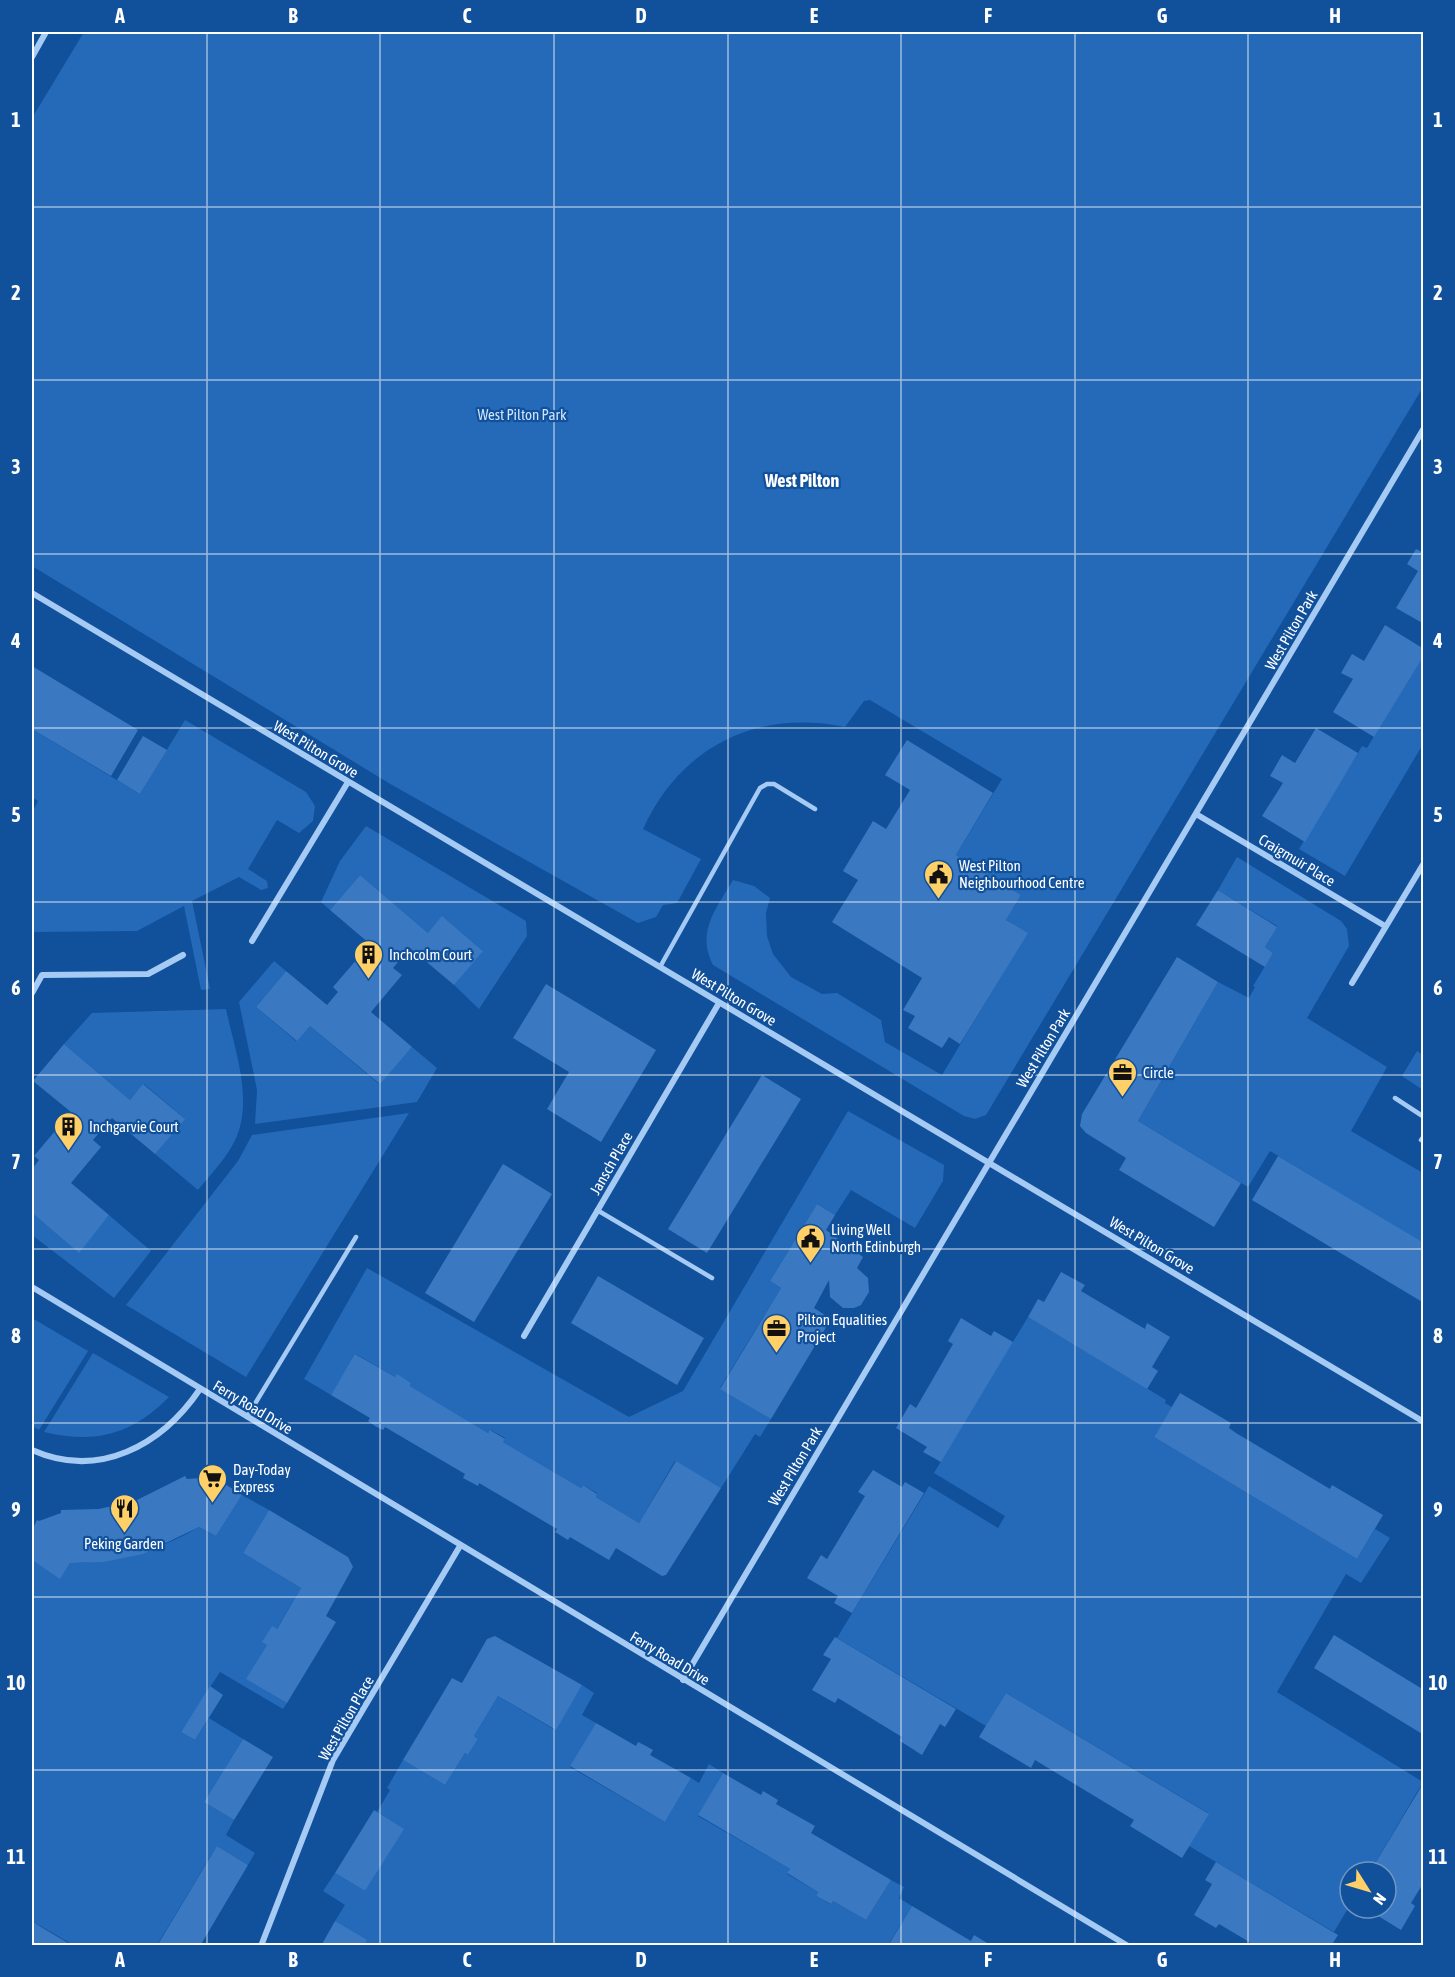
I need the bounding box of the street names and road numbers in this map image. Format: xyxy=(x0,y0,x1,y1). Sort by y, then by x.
street label: West Pilton Park xyxy=(1261,587,1321,673)
street label: West Pilton Grove xyxy=(270,717,362,781)
street label: Craigmuir Place xyxy=(1256,830,1339,890)
street label: West Pilton Grove xyxy=(688,965,780,1029)
street label: West Pilton Park xyxy=(1013,1005,1073,1091)
street label: Jansch Place xyxy=(586,1128,636,1198)
street label: West Pilton Grove xyxy=(1106,1213,1198,1277)
street label: Ferry Road Drive xyxy=(210,1377,296,1437)
street label: West Pilton Park xyxy=(765,1423,825,1509)
street label: Ferry Road Drive xyxy=(627,1628,713,1688)
street label: West Pilton Place xyxy=(315,1673,377,1763)

